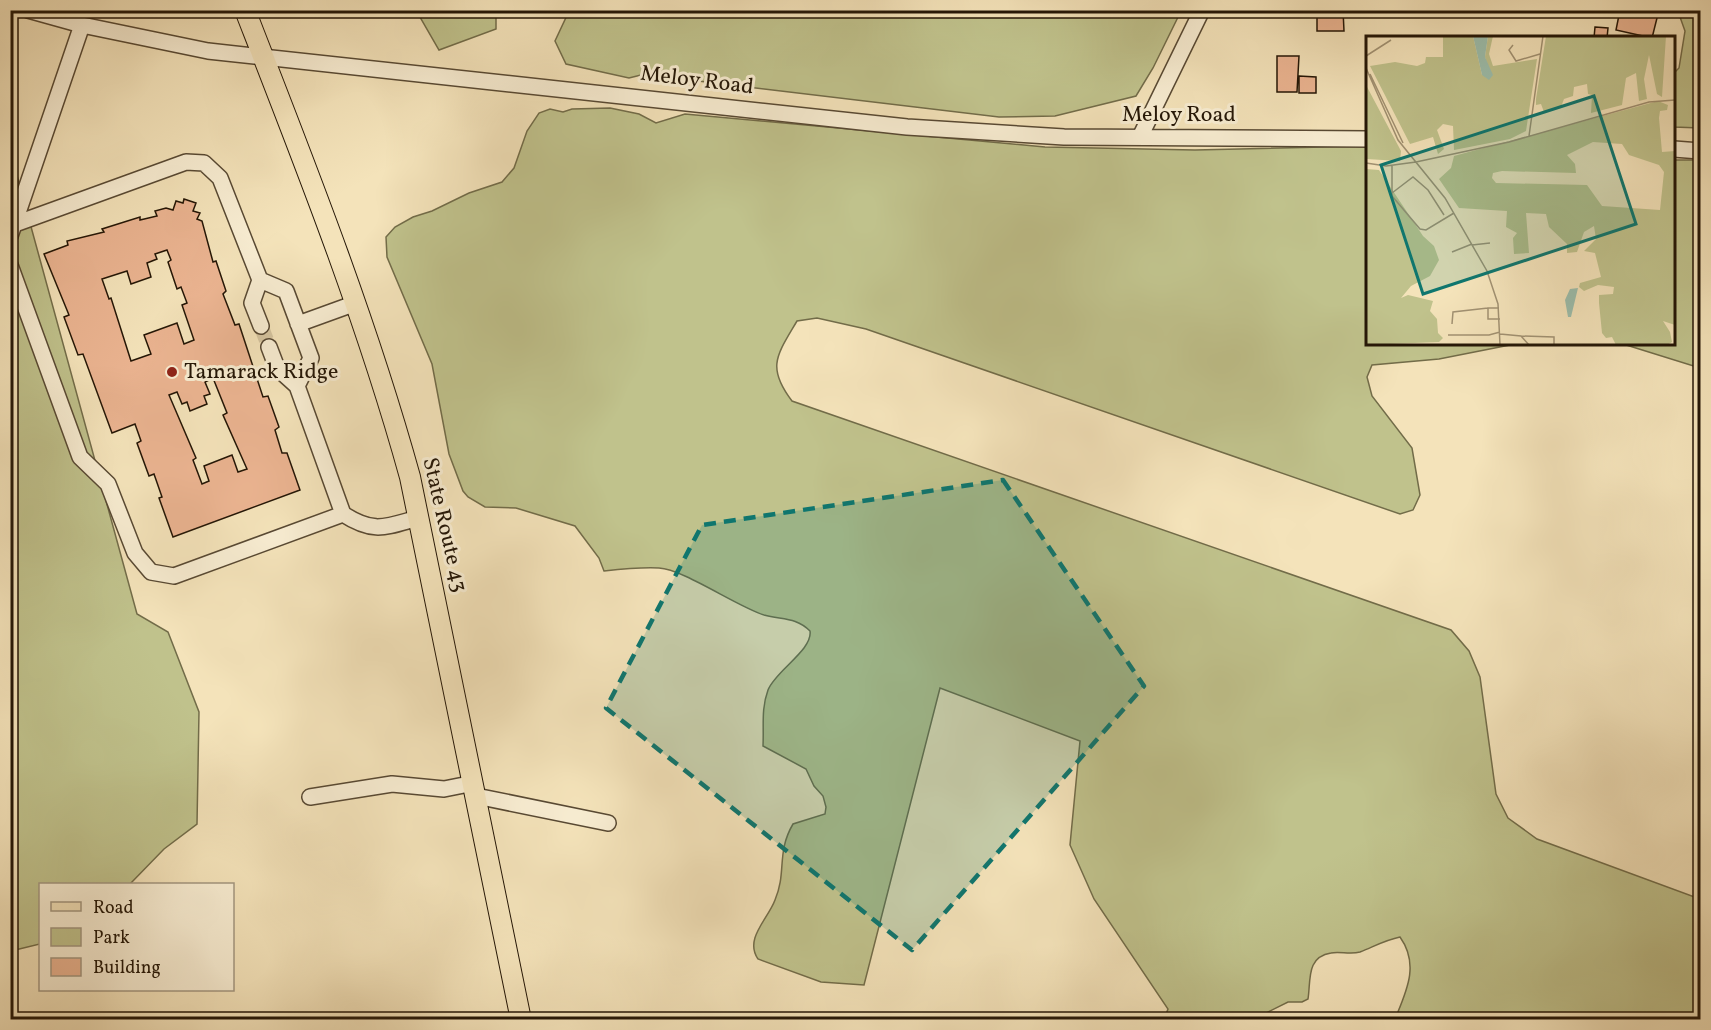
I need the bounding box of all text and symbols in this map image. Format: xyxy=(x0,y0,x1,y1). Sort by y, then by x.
inset map xyxy=(1366,36,1675,345)
street label: Meloy Road xyxy=(639,59,755,103)
street label: Meloy Road xyxy=(1122,100,1236,131)
place label: Tamarack Ridge xyxy=(184,357,339,388)
marker: Tamarack Ridge xyxy=(165,365,179,379)
street label: State Route 43 xyxy=(413,455,475,595)
legend xyxy=(39,883,234,991)
text: Road xyxy=(93,896,134,921)
text: Park xyxy=(93,926,130,951)
text: Building xyxy=(93,956,161,981)

